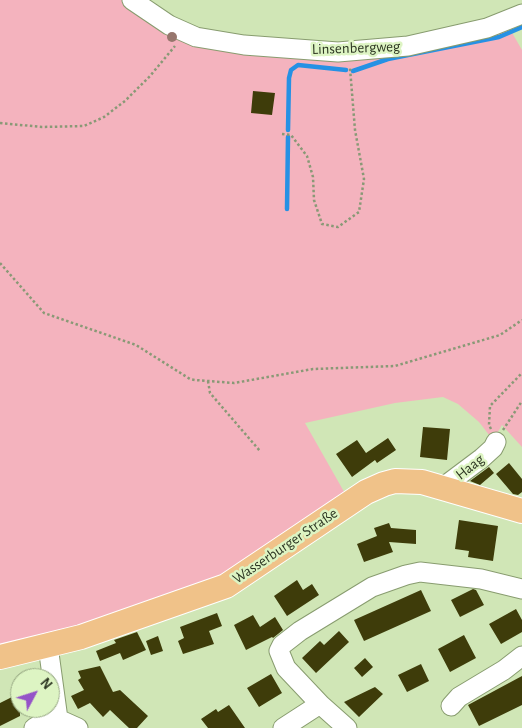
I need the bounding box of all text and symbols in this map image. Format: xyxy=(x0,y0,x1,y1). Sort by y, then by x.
street label: Linsenbergweg xyxy=(311,37,401,59)
street label: Haag xyxy=(452,450,488,484)
street label: Wasserburger Straße xyxy=(229,504,341,588)
north arrow xyxy=(10,668,60,718)
text: N xyxy=(37,676,54,692)

